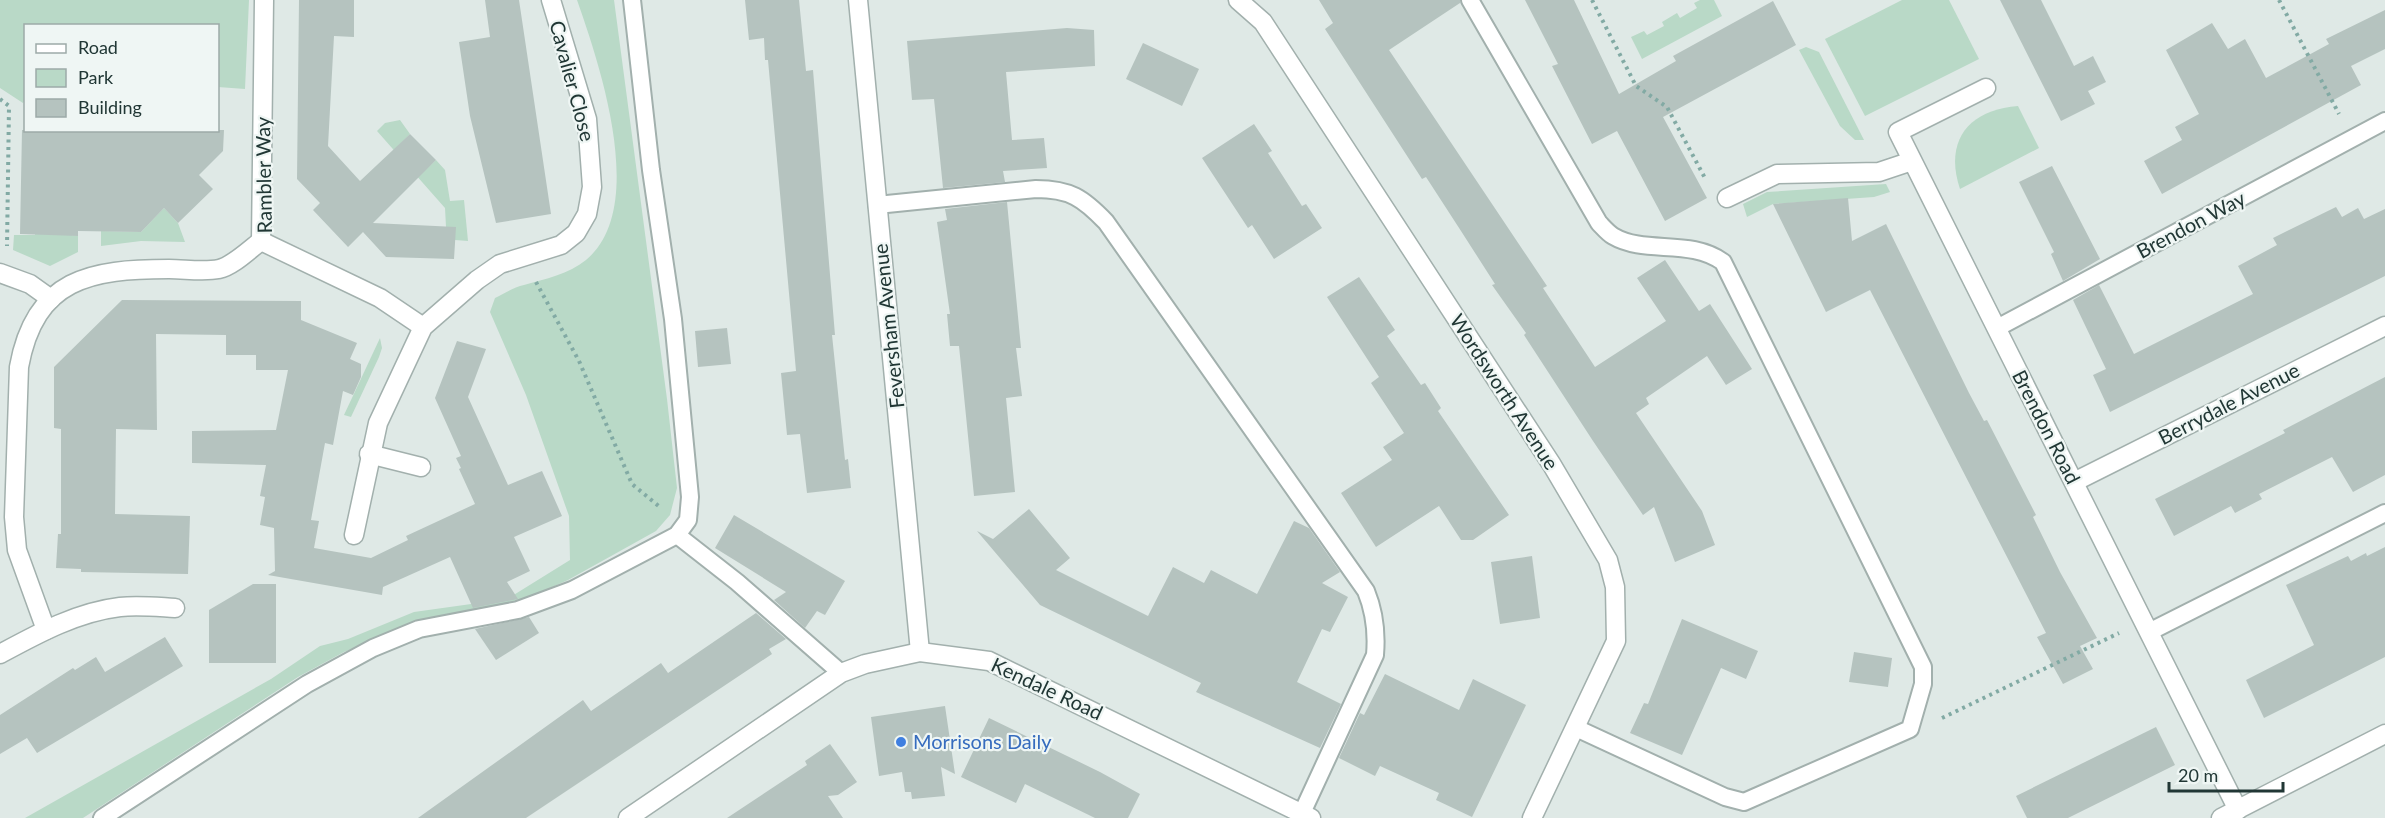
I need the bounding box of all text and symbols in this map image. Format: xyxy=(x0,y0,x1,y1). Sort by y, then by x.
street label: Cavalier Close xyxy=(545,18,601,144)
legend xyxy=(24,24,219,132)
text: Road xyxy=(78,36,118,58)
text: Park xyxy=(78,66,114,88)
text: Building xyxy=(78,96,142,118)
street label: Rambler Way xyxy=(250,116,276,233)
street label: Brendon Way xyxy=(2132,185,2249,263)
street label: Feversham Avenue xyxy=(867,243,909,410)
street label: Wordsworth Avenue xyxy=(1446,309,1564,474)
street label: Berrydale Avenue xyxy=(2154,357,2303,449)
street label: Brendon Road xyxy=(2008,366,2086,487)
street label: Kendale Road xyxy=(988,652,1107,724)
place label: Morrisons Daily xyxy=(913,729,1052,753)
marker: Morrisons Daily xyxy=(894,735,908,749)
scale bar xyxy=(2169,755,2283,793)
text: 20 m xyxy=(2178,764,2218,786)

